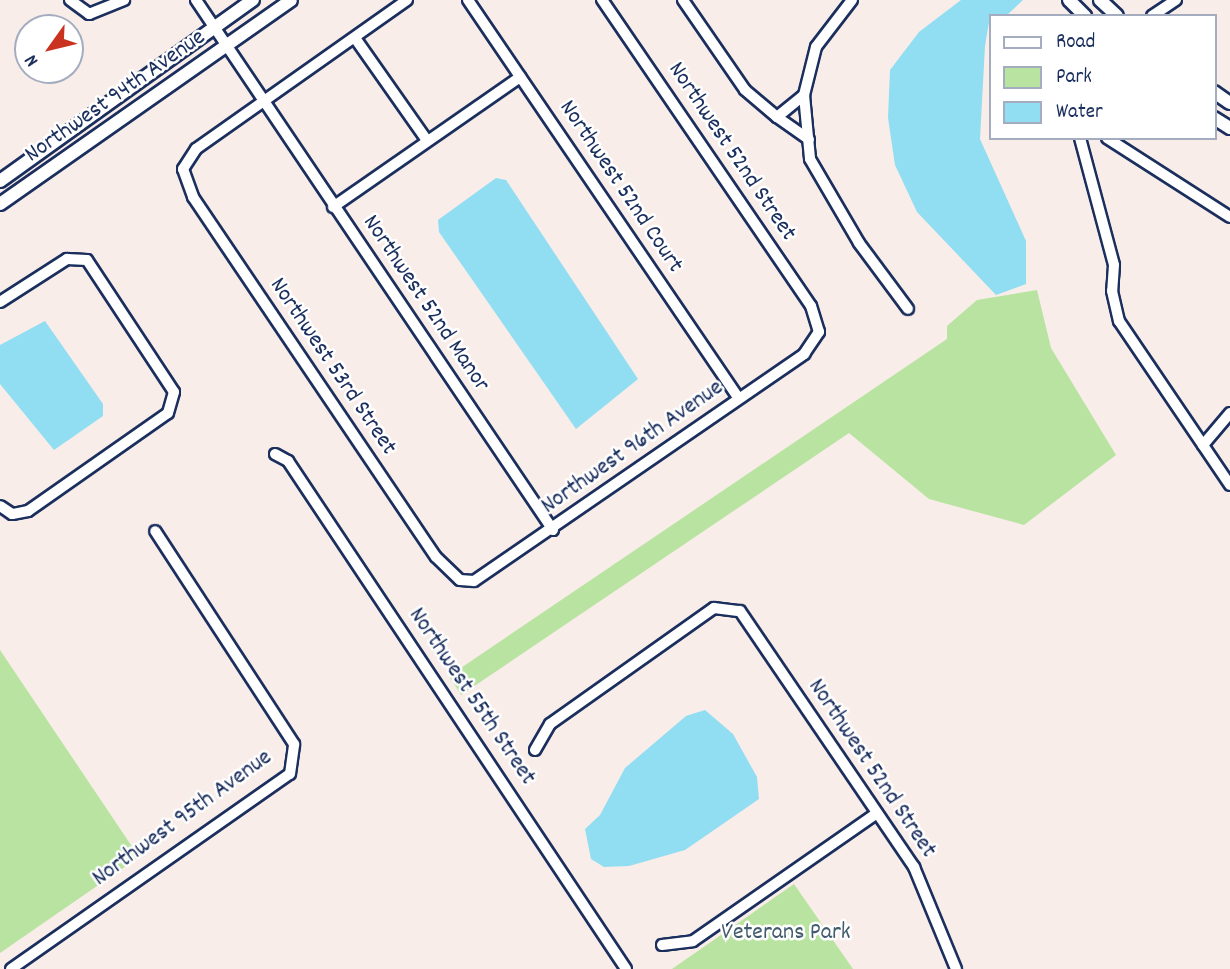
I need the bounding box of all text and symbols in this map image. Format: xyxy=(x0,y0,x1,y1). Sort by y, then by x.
north arrow xyxy=(14,14,84,84)
legend xyxy=(988,14,1216,140)
street label: Northwest 94th Avenue xyxy=(20,24,212,170)
text: Road xyxy=(1056,28,1095,58)
street label: Northwest 52nd Street xyxy=(660,57,802,247)
text: Park xyxy=(1056,63,1092,93)
street label: Northwest 52nd Court xyxy=(552,95,688,279)
text: Water xyxy=(1056,98,1103,128)
street label: Northwest 52nd Manor xyxy=(355,210,495,398)
street label: Northwest 53rd Street xyxy=(262,273,402,461)
street label: Northwest 96th Avenue xyxy=(536,374,730,522)
street label: Northwest 55th Street xyxy=(401,603,541,791)
street label: Northwest 52nd Street xyxy=(800,674,942,864)
street label: Northwest 95th Avenue xyxy=(88,744,278,894)
park label: Veterans Park xyxy=(721,920,851,948)

